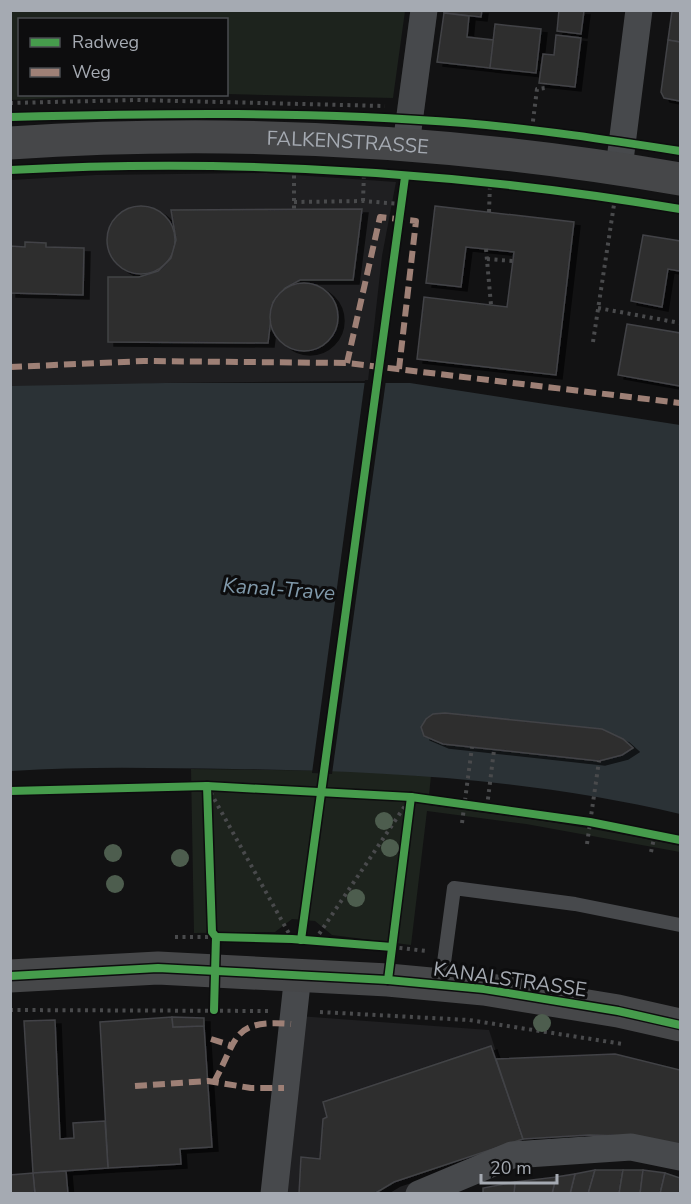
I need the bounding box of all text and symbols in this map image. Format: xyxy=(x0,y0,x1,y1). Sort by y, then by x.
legend xyxy=(18,18,228,96)
text: Radweg xyxy=(72,30,139,54)
text: Weg xyxy=(72,60,111,84)
street label: FALKENSTRASSE xyxy=(266,125,430,161)
water label: Kanal-Trave xyxy=(222,571,336,607)
street label: KANALSTRASSE xyxy=(432,955,588,1004)
scale bar xyxy=(481,1147,558,1185)
text: 20 m xyxy=(490,1156,532,1180)

